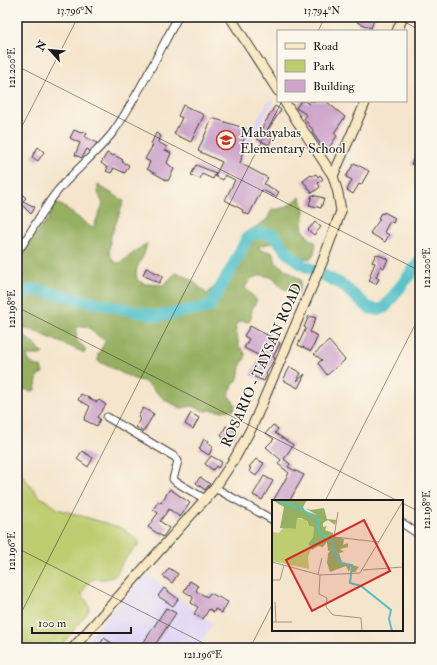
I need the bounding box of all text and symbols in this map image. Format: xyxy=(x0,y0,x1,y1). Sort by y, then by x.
text: 13.796°N xyxy=(57,5,93,17)
text: 13.794°N xyxy=(304,5,340,17)
north arrow xyxy=(30,30,70,70)
legend xyxy=(277,30,407,102)
text: N xyxy=(33,37,50,54)
text: Road xyxy=(313,39,338,54)
text: 121.200°E xyxy=(6,48,18,88)
text: Park xyxy=(313,59,335,74)
text: Building xyxy=(313,79,356,94)
place label: Mabayabas Elementary School xyxy=(240,124,346,158)
school or university icon: Mabayabas Elementary School xyxy=(215,129,237,151)
text: 121.200°E xyxy=(421,248,433,288)
street label: ROSARIO - TAYSAN ROAD xyxy=(217,280,305,450)
text: 121.198°E xyxy=(6,290,18,328)
text: 121.198°E xyxy=(421,491,433,529)
inset map xyxy=(272,500,403,631)
text: 121.196°E xyxy=(6,532,18,570)
scale bar xyxy=(32,609,131,635)
text: 100 m xyxy=(38,616,67,631)
text: 121.196°E xyxy=(184,649,222,661)

